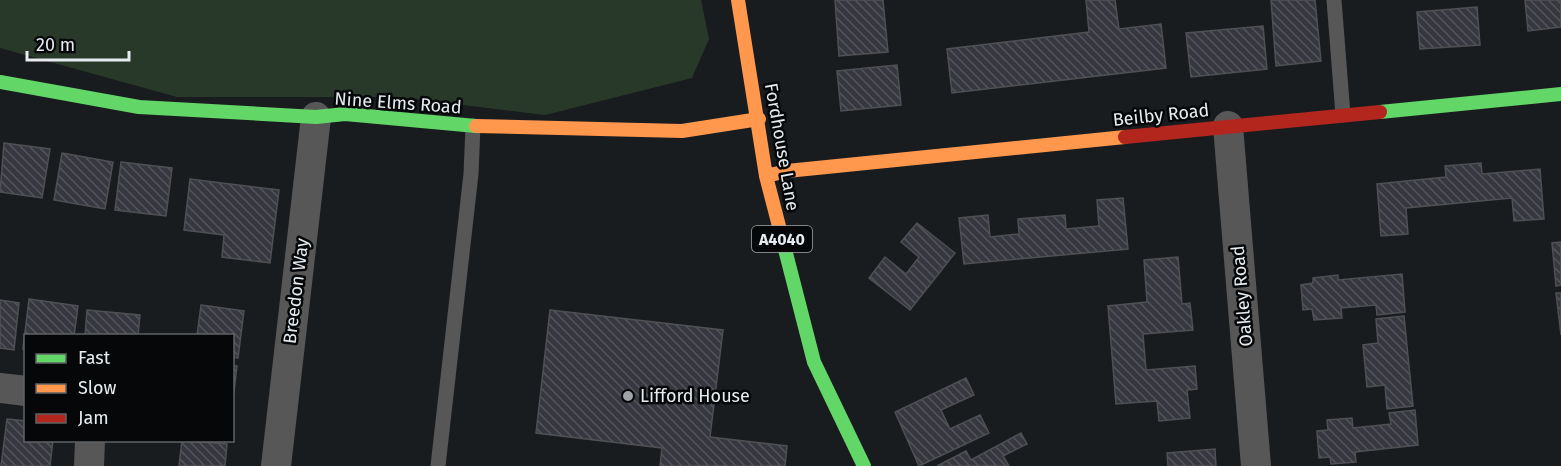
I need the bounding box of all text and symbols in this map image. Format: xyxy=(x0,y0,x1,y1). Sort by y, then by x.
scale bar xyxy=(27,24,129,62)
text: 20 m xyxy=(36,34,75,56)
street label: Fordhouse Lane xyxy=(760,81,804,213)
street label: Nine Elms Road xyxy=(334,88,462,118)
street label: Beilby Road xyxy=(1112,99,1210,131)
road number: A4040 xyxy=(752,226,812,252)
street label: Breedon Way xyxy=(279,237,313,345)
street label: Oakley Road xyxy=(1227,245,1257,347)
legend xyxy=(24,334,234,442)
text: Fast xyxy=(78,347,111,369)
text: Slow xyxy=(78,377,117,399)
place label: Lifford House xyxy=(640,385,750,407)
marker: Lifford House xyxy=(621,389,635,403)
text: Jam xyxy=(78,407,109,429)

